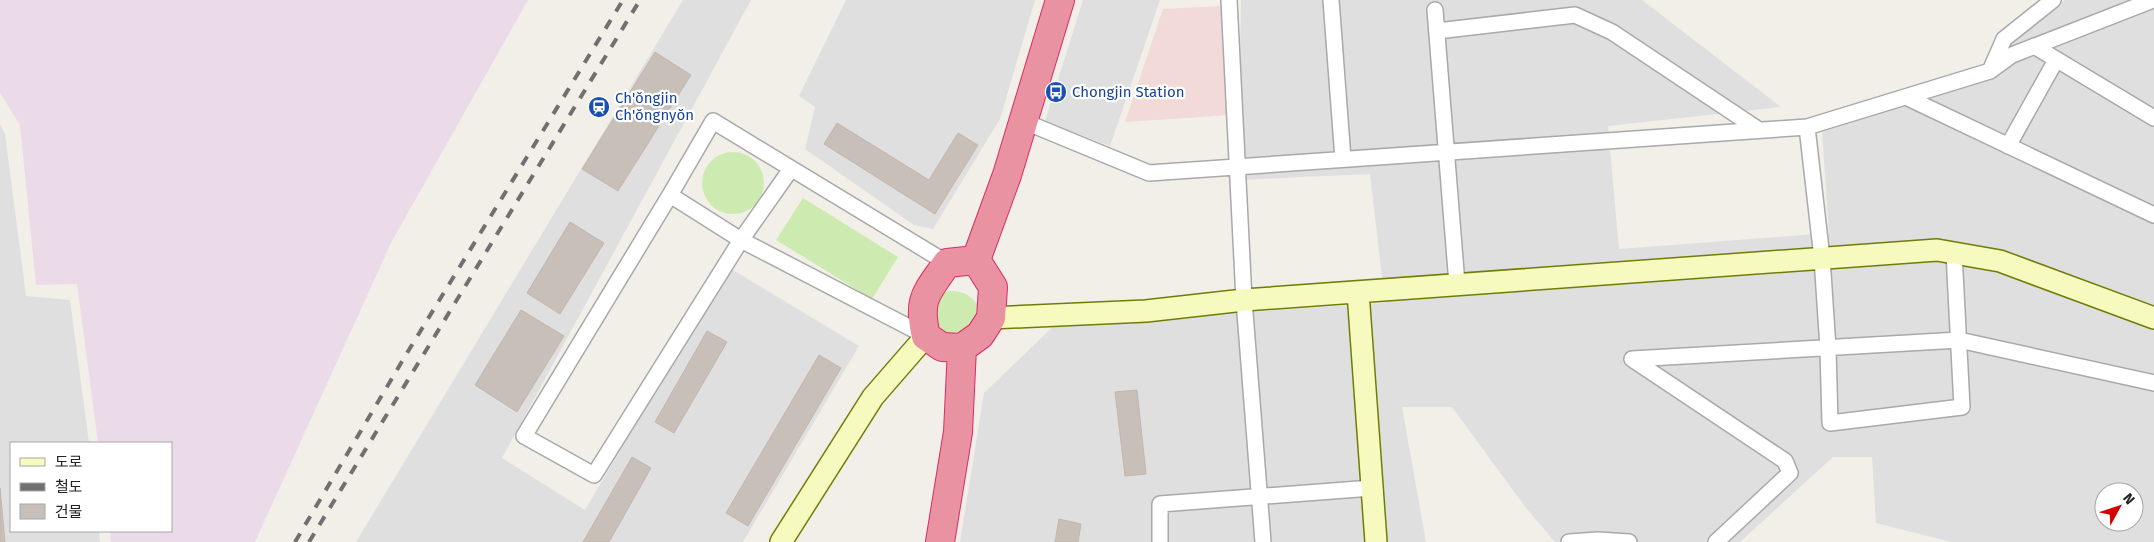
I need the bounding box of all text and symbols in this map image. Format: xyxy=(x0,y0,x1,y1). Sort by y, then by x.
bus stop icon: Chongjin Station xyxy=(1044,80,1068,104)
place label: Chongjin Station xyxy=(1072,83,1184,101)
place label: Ch'ŏngjin Ch'ŏngnyŏn xyxy=(615,89,694,124)
station icon: Ch'ŏngjin Ch'ŏngnyŏn xyxy=(587,95,611,119)
legend xyxy=(10,442,172,532)
text: 도로 xyxy=(55,453,83,471)
text: 철도 xyxy=(55,478,83,496)
north arrow xyxy=(2094,482,2144,532)
text: N xyxy=(2119,490,2138,508)
text: 건물 xyxy=(55,503,83,521)

